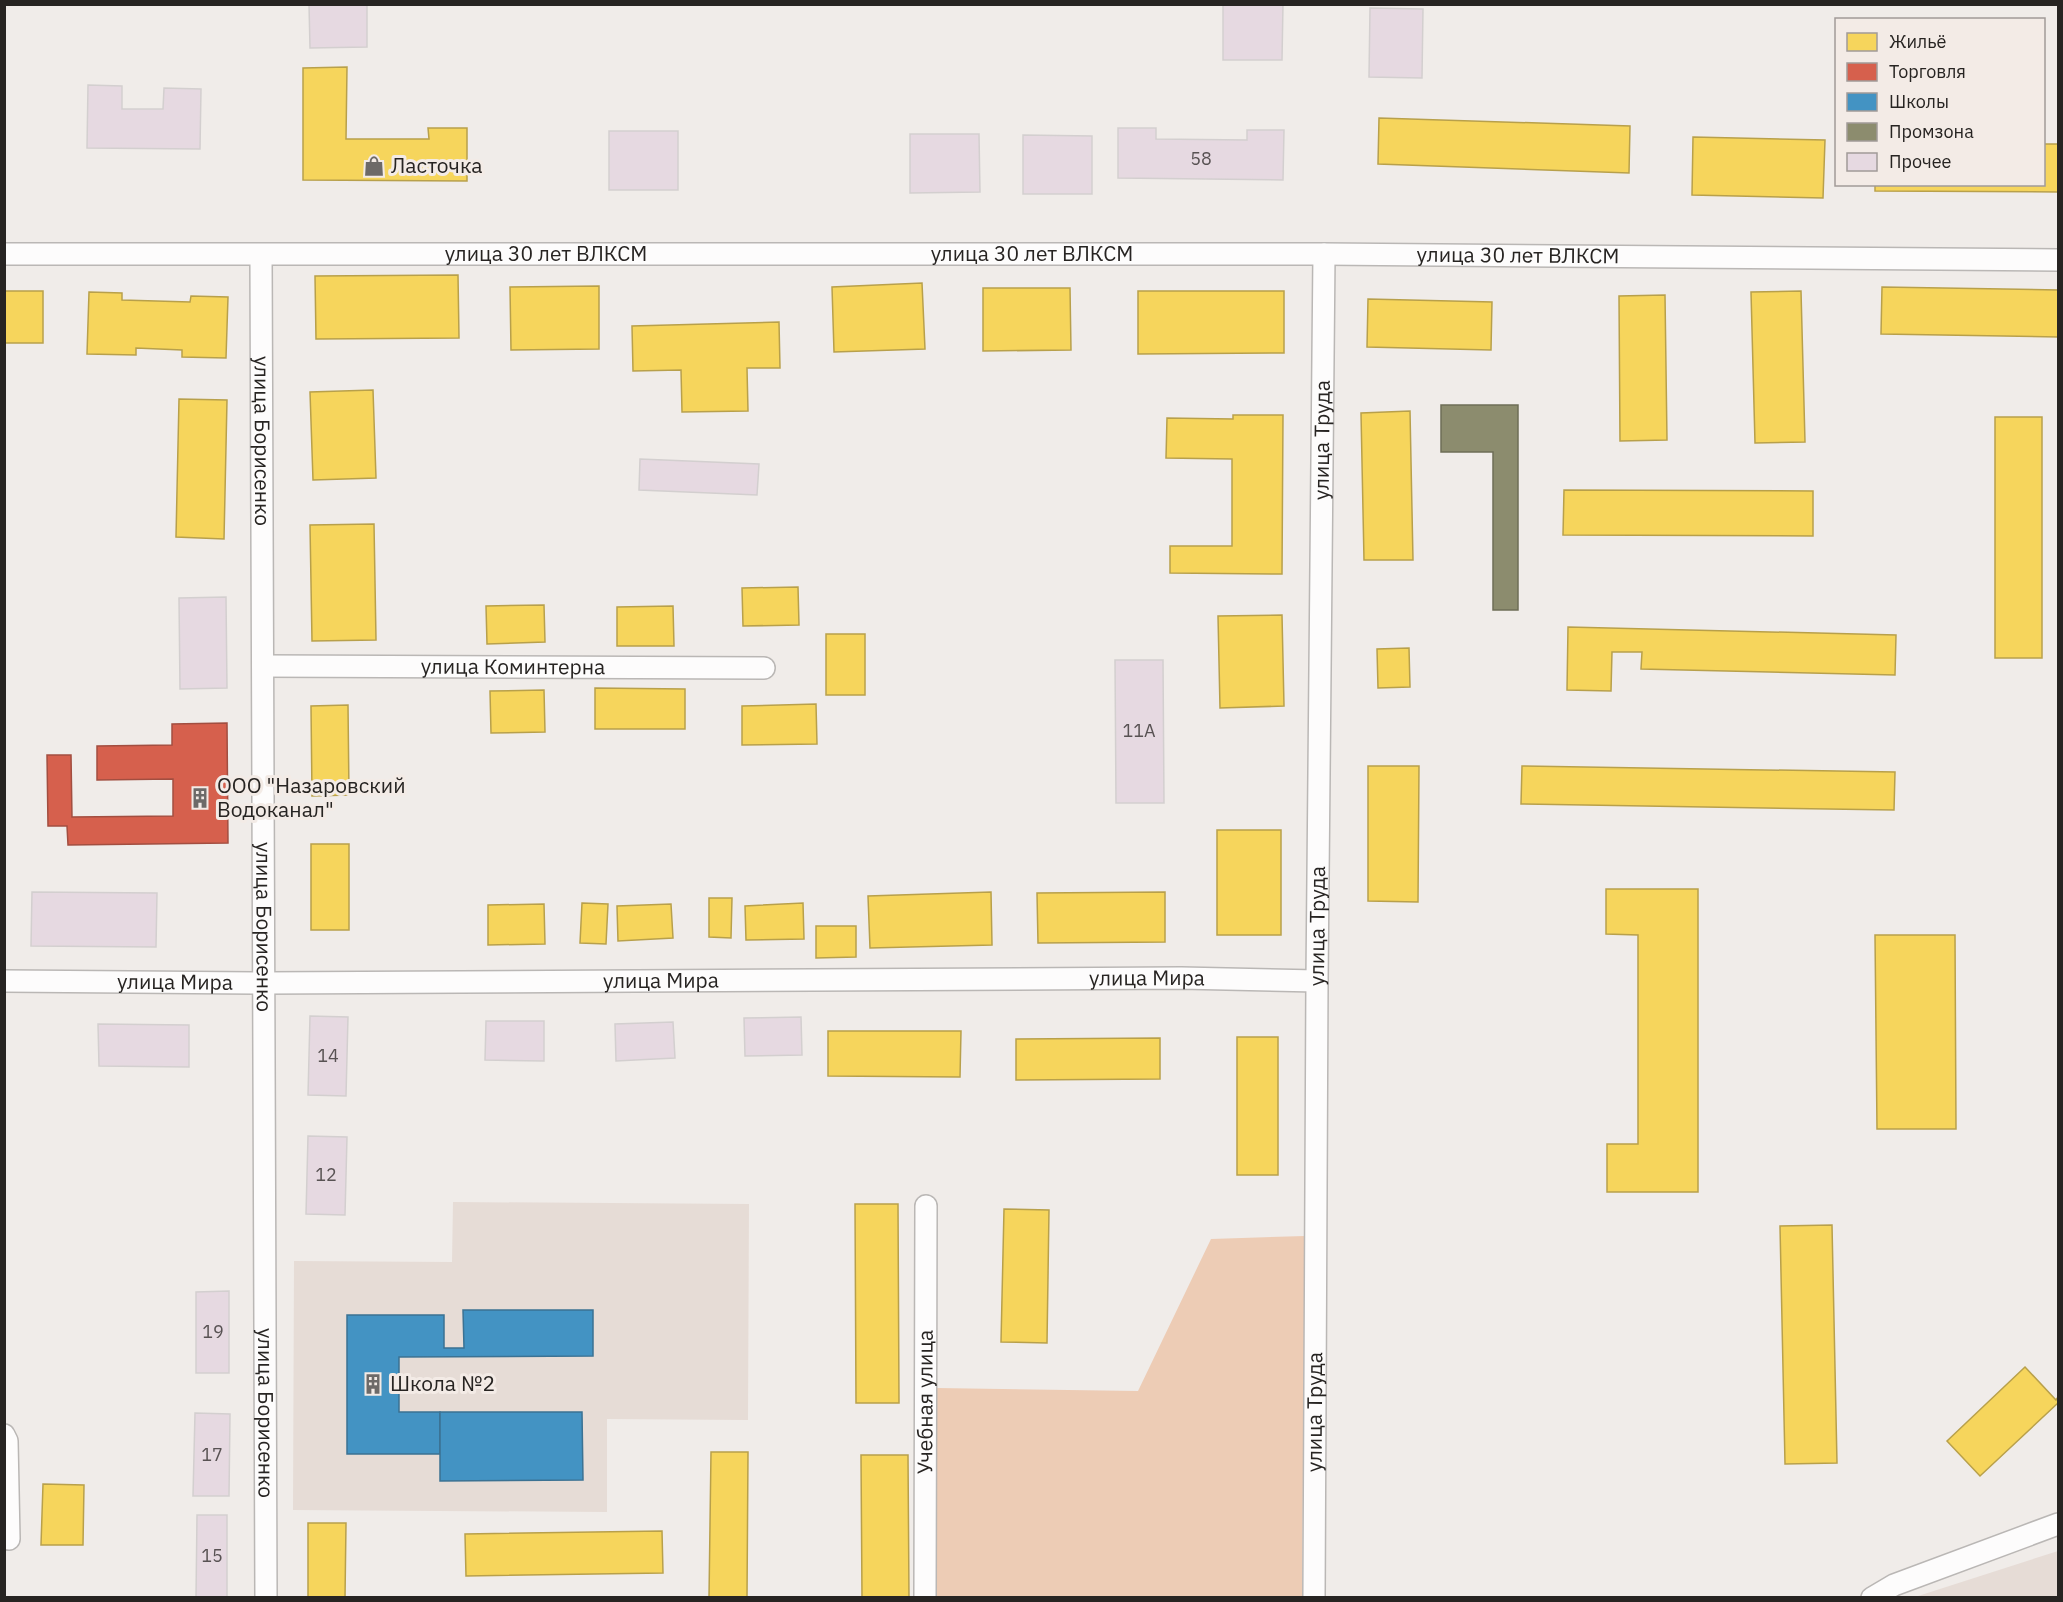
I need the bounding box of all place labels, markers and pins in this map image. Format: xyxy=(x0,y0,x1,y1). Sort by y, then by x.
place label: Ласточка xyxy=(391,151,482,179)
shop icon: Ласточка xyxy=(362,154,386,178)
place label: ООО "Назаровский Водоканал" xyxy=(217,771,406,823)
building icon: ООО "Назаровский Водоканал" xyxy=(188,786,212,810)
place label: Школа №2 xyxy=(390,1369,495,1397)
building icon: Школа №2 xyxy=(361,1372,385,1396)

